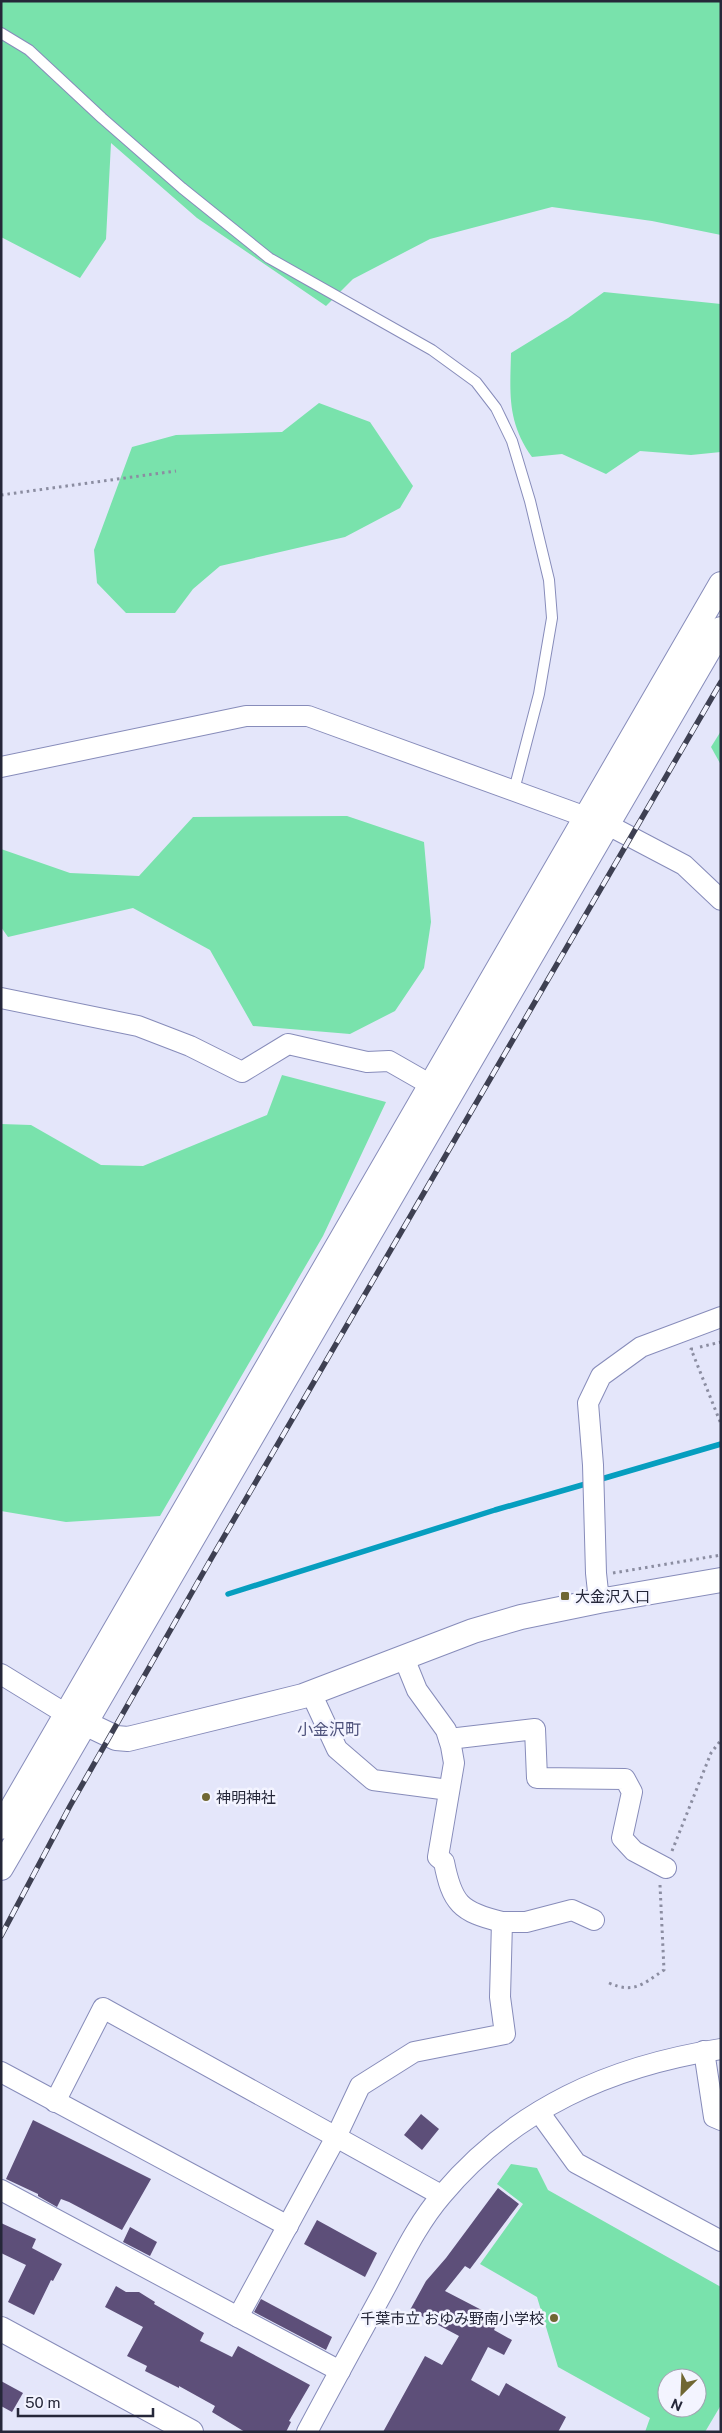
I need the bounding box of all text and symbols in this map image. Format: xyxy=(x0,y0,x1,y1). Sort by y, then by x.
place label: 大金沢入口 xyxy=(575,1588,650,1605)
marker: 大金沢入口 xyxy=(559,1590,571,1602)
district label: 小金沢町 xyxy=(297,1720,361,1739)
place label: 神明神社 xyxy=(216,1789,276,1806)
marker: 神明神社 xyxy=(200,1791,212,1803)
place label: 千葉市立 おゆみ野南小学校 xyxy=(360,2310,544,2327)
marker: 千葉市立 おゆみ野南小学校 xyxy=(548,2312,560,2324)
north arrow xyxy=(657,2368,707,2418)
scale bar xyxy=(18,2386,152,2418)
text: 50 m xyxy=(25,2394,60,2411)
text: N xyxy=(668,2395,685,2414)

